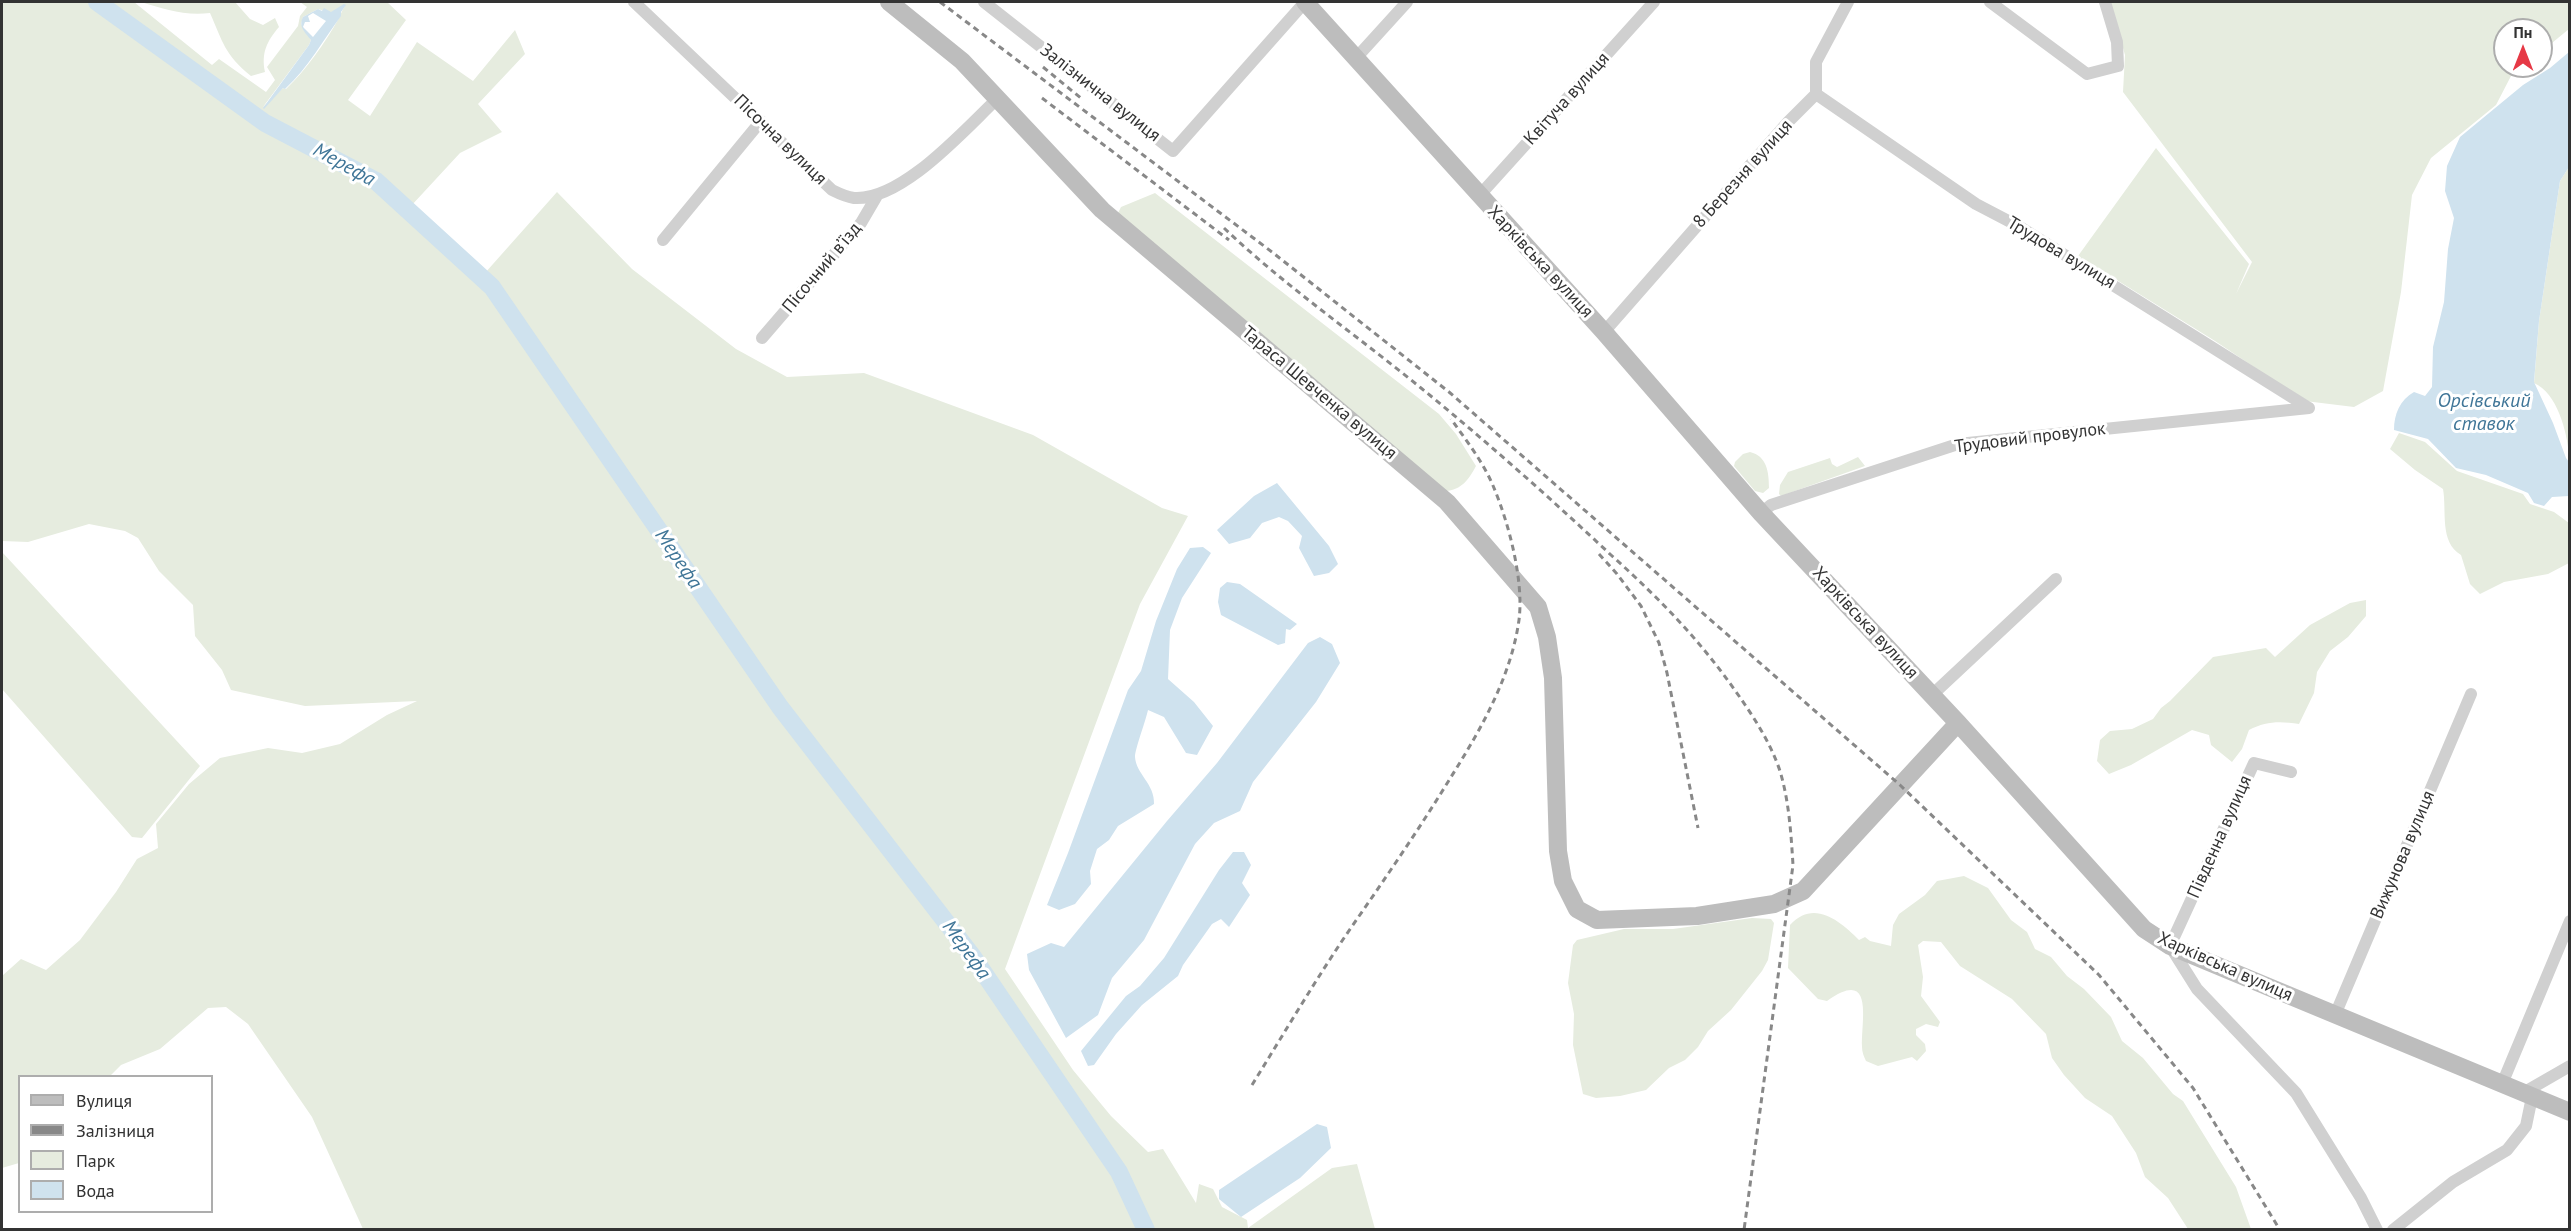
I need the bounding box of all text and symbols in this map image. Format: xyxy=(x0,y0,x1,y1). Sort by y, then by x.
north arrow xyxy=(2493,18,2553,78)
text: Пн xyxy=(2514,22,2532,42)
street label: Залізнична вулиця xyxy=(1036,39,1164,147)
street label: Квітуча вулиця xyxy=(1520,48,1614,150)
street label: Пісочна вулиця xyxy=(729,90,831,190)
street label: 8 Березня вулиця xyxy=(1689,116,1797,232)
water label: Мерефа xyxy=(309,138,379,192)
street label: Харківська вулиця xyxy=(1483,201,1597,323)
street label: Трудова вулиця xyxy=(2003,212,2119,294)
street label: Пісочний в’їзд xyxy=(778,218,866,318)
street label: Тараса Шевченка вулиця xyxy=(1237,322,1401,464)
water label: Орсівський ставок xyxy=(2438,389,2530,436)
street label: Трудовий провулок xyxy=(1953,418,2107,458)
water label: Мерефа xyxy=(649,524,707,594)
street label: Харківська вулиця xyxy=(1808,562,1922,684)
street label: Південна вулиця xyxy=(2183,772,2257,902)
street label: Вижунова вулиця xyxy=(2366,788,2440,922)
water label: Мерефа xyxy=(937,916,995,984)
street label: Харківська вулиця xyxy=(2154,928,2296,1006)
legend xyxy=(18,1075,213,1213)
text: Вулиця xyxy=(76,1089,132,1112)
text: Залізниця xyxy=(76,1119,154,1142)
text: Парк xyxy=(76,1149,115,1172)
text: Вода xyxy=(76,1179,115,1202)

